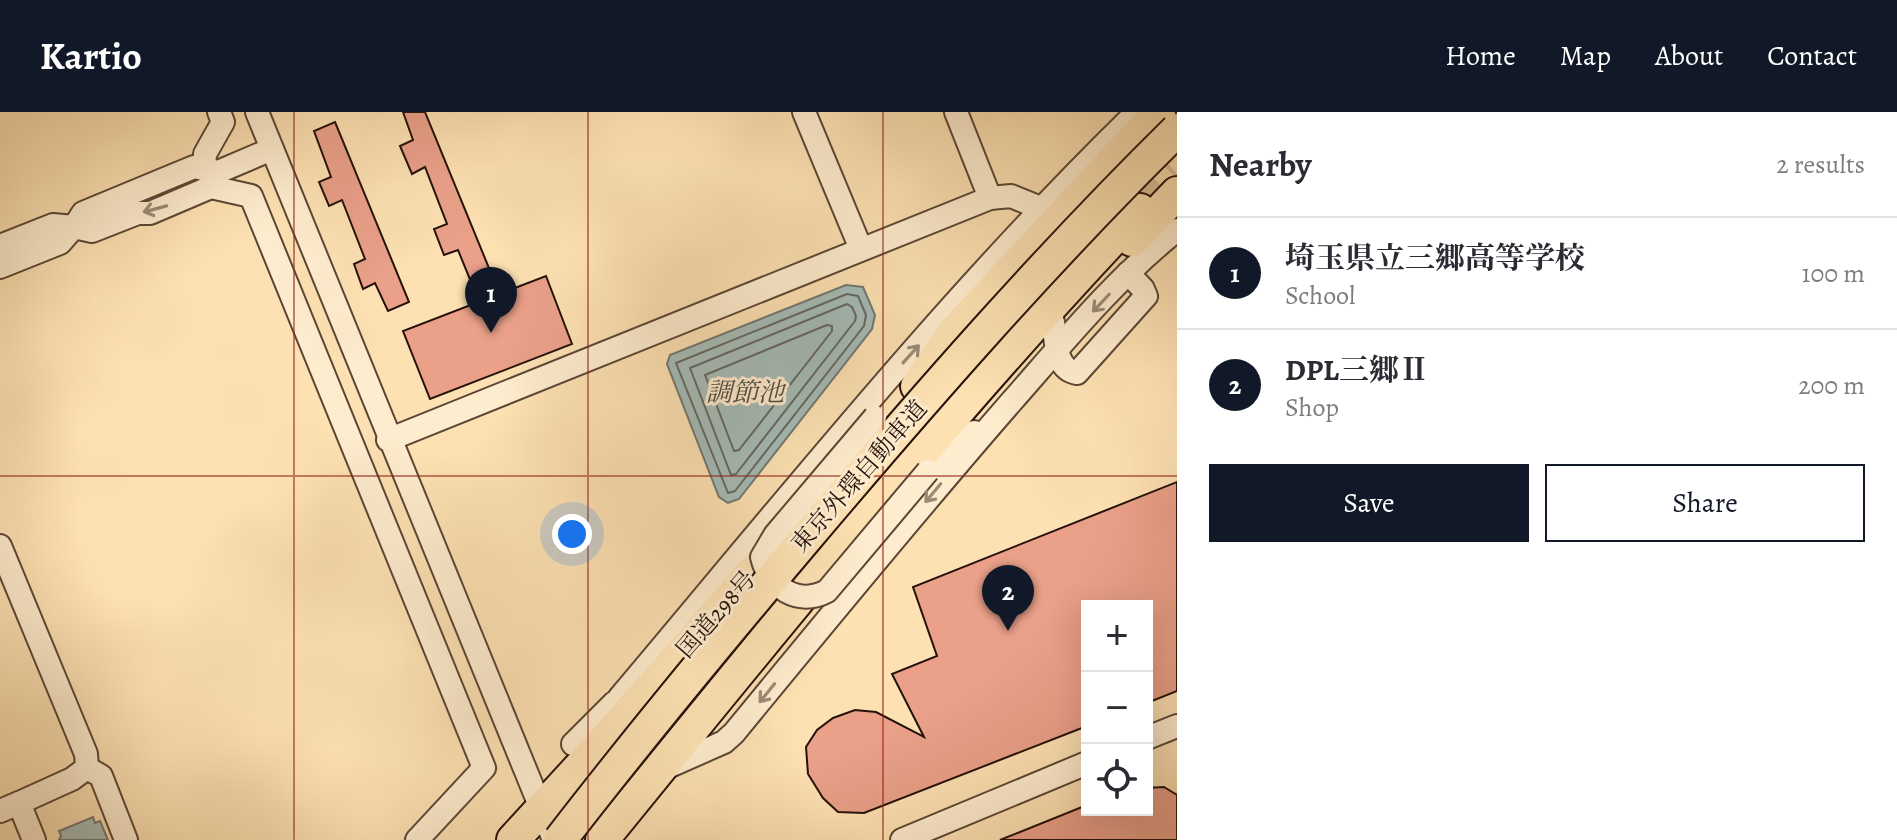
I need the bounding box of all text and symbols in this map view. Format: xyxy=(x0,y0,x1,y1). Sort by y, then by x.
text: Kartio xyxy=(40,30,142,82)
text: Home xyxy=(1445,37,1516,75)
text: Map xyxy=(1560,37,1611,75)
text: About xyxy=(1655,37,1723,75)
text: Contact xyxy=(1767,37,1857,75)
text: Nearby xyxy=(1209,141,1312,188)
text: 2 results xyxy=(1776,147,1865,182)
one-way arrow xyxy=(142,203,168,218)
text: 埼玉県立三郷高等学校 xyxy=(1285,238,1585,278)
text: 1 xyxy=(1230,256,1240,291)
text: 100 m xyxy=(1802,256,1865,291)
pin: 1 xyxy=(465,267,517,333)
text: School xyxy=(1285,278,1355,313)
one-way arrow xyxy=(1091,293,1110,313)
one-way arrow xyxy=(901,344,919,364)
text: DPL三郷Ⅱ xyxy=(1285,350,1429,390)
text: 2 xyxy=(1229,368,1241,403)
text: 200 m xyxy=(1798,368,1865,403)
water label: 調節池 xyxy=(706,375,787,410)
text: Shop xyxy=(1285,390,1339,425)
street label: 東京外環自動車道 xyxy=(784,393,934,559)
button: Save xyxy=(1209,464,1529,542)
button: Share xyxy=(1545,464,1865,542)
one-way arrow xyxy=(924,482,942,503)
your location xyxy=(552,514,592,554)
street label: 国道298号 xyxy=(669,564,763,664)
pin: 2 xyxy=(982,565,1034,631)
map controls xyxy=(1081,600,1153,816)
button: + xyxy=(1081,600,1153,672)
button: − xyxy=(1081,672,1153,744)
one-way arrow xyxy=(758,682,776,703)
button: locate xyxy=(1081,744,1153,816)

